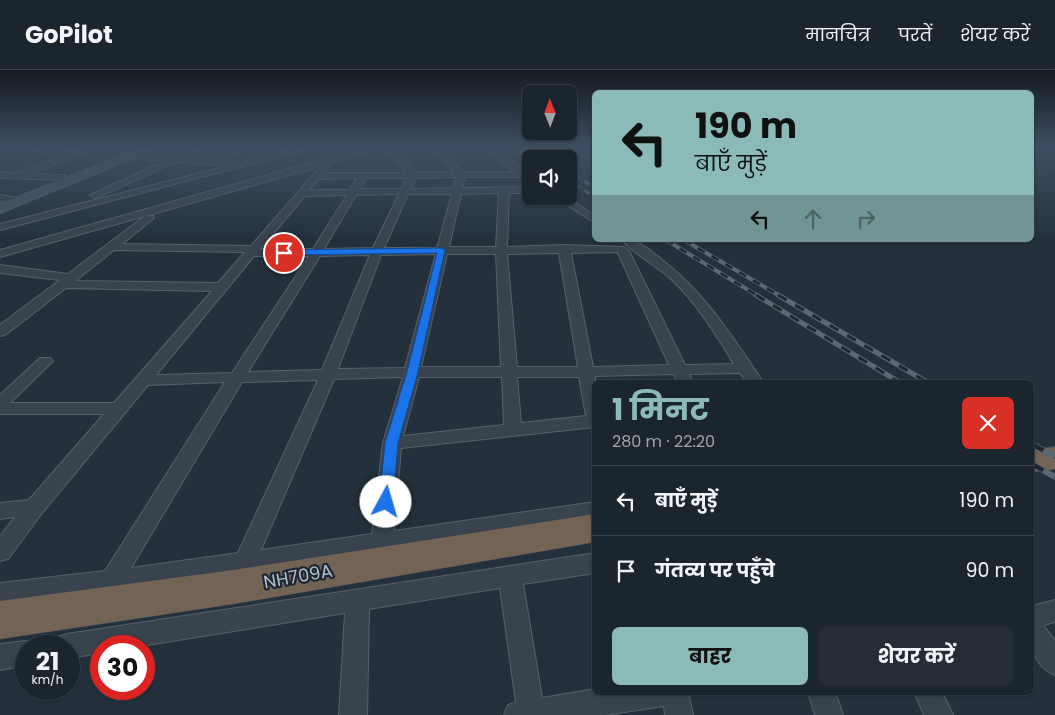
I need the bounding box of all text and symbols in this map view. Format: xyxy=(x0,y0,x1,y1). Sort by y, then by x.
text: GoPilot xyxy=(25,18,113,51)
text: मानचित्र xyxy=(805,22,870,47)
text: परतें xyxy=(898,22,932,47)
text: शेयर करें xyxy=(960,22,1030,47)
north arrow xyxy=(522,85,578,140)
map controls xyxy=(522,85,577,205)
text: 190 m xyxy=(695,101,797,150)
icon: left xyxy=(612,110,677,175)
text: बाएँ मुड़ें xyxy=(695,148,767,179)
button: sound xyxy=(522,150,577,205)
icon: left xyxy=(746,205,774,233)
icon: ahead xyxy=(799,205,827,233)
icon: right xyxy=(852,205,880,233)
pin xyxy=(263,232,305,274)
icon: arrive xyxy=(270,239,298,267)
text: 1 मिनट xyxy=(612,388,709,431)
button: close xyxy=(962,397,1014,449)
text: 280 m · 22:20 xyxy=(612,430,715,453)
position arrow xyxy=(359,475,411,527)
icon: left xyxy=(612,487,640,515)
text: बाएँ मुड़ें xyxy=(655,487,717,514)
text: 190 m xyxy=(959,487,1014,514)
icon: arrive xyxy=(612,557,640,585)
text: गंतव्य पर पहुँचे xyxy=(655,557,775,584)
text: 90 m xyxy=(965,557,1014,584)
street label: NH709A xyxy=(261,558,335,594)
button: बाहर xyxy=(612,627,808,685)
button: शेयर करें xyxy=(818,627,1014,685)
speed limit sign: 30 xyxy=(90,635,155,700)
text: 21 xyxy=(36,644,59,679)
text: km/h xyxy=(32,671,63,688)

